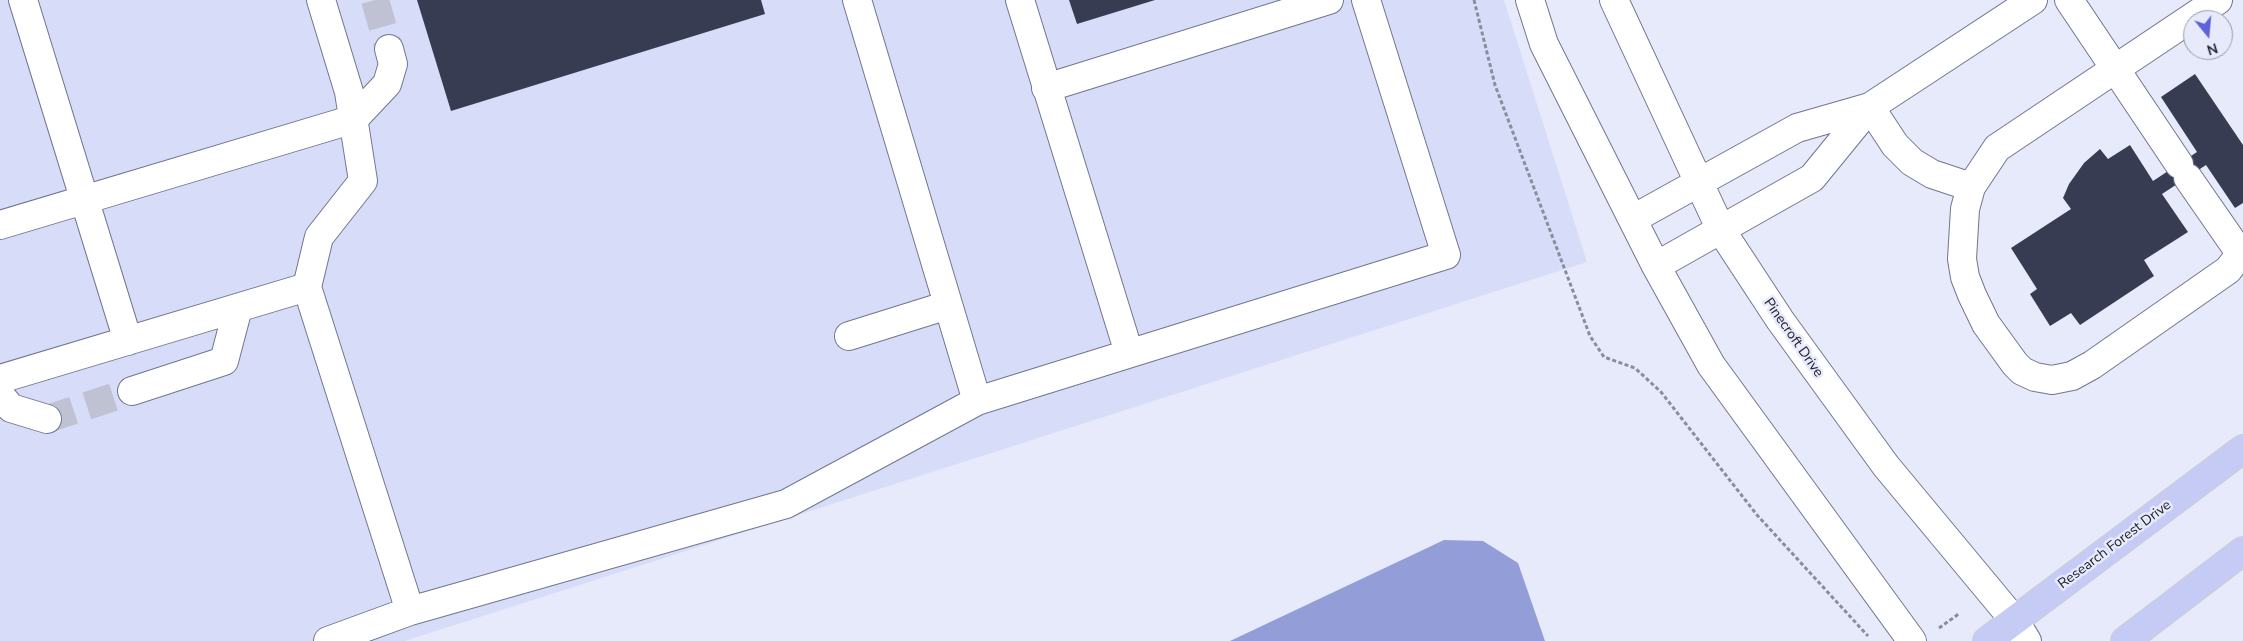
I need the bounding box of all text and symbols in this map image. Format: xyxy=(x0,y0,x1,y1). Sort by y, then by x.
north arrow xyxy=(2183,10,2233,60)
text: N xyxy=(2204,38,2220,59)
street label: Pinecroft Drive xyxy=(1760,295,1826,381)
street label: Research Forest Drive xyxy=(2055,497,2175,593)

